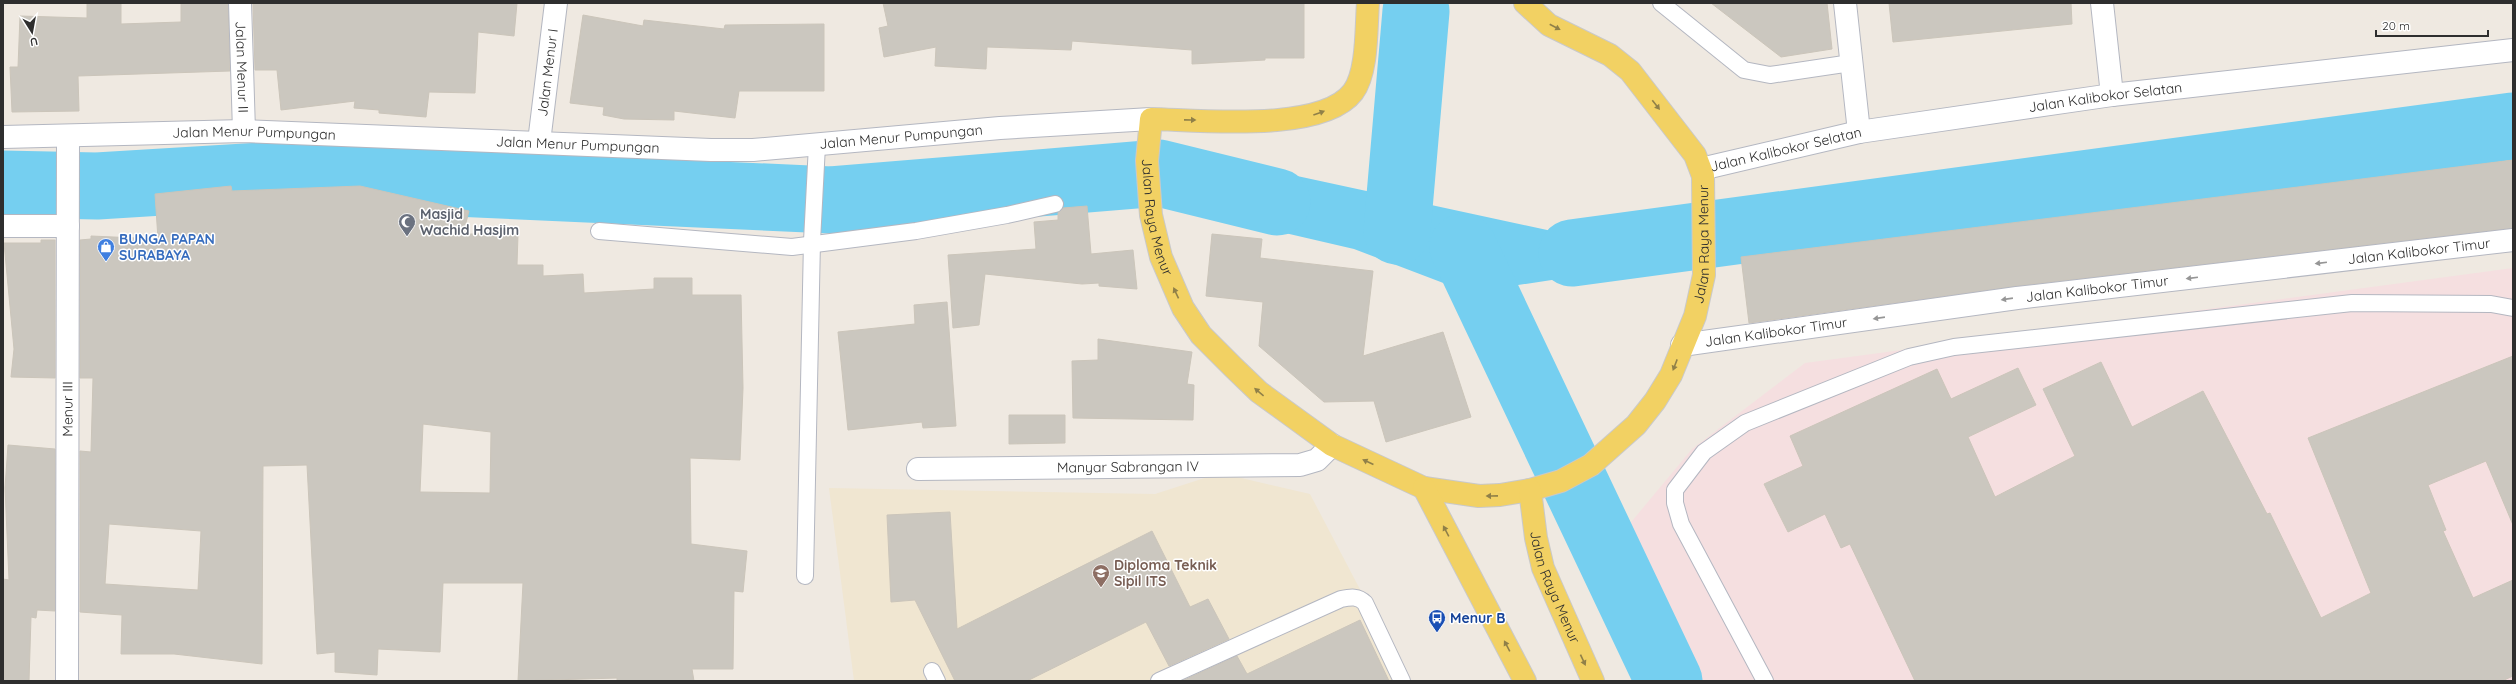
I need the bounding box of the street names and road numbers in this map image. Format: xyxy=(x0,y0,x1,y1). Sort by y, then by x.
street label: Jalan Menur II xyxy=(232,21,252,113)
street label: Jalan Menur I xyxy=(533,28,562,117)
street label: Jalan Kalibokor Selatan xyxy=(2027,78,2183,116)
street label: Jalan Menur Pumpungan xyxy=(819,121,983,153)
street label: Jalan Menur Pumpungan xyxy=(172,122,336,144)
street label: Jalan Kalibokor Selatan xyxy=(1708,123,1863,176)
street label: Jalan Menur Pumpungan xyxy=(495,132,660,157)
street label: Jalan Raya Menur xyxy=(1138,158,1177,279)
street label: Jalan Raya Menur xyxy=(1689,184,1713,305)
street label: Jalan Kalibokor Timur xyxy=(2347,234,2492,268)
street label: Jalan Kalibokor Timur xyxy=(2025,271,2170,306)
street label: Jalan Kalibokor Timur xyxy=(1704,313,1849,351)
street label: Menur III xyxy=(58,381,77,437)
street label: Manyar Sabrangan IV xyxy=(1057,457,1199,477)
street label: Jalan Raya Menur xyxy=(1526,530,1584,647)

